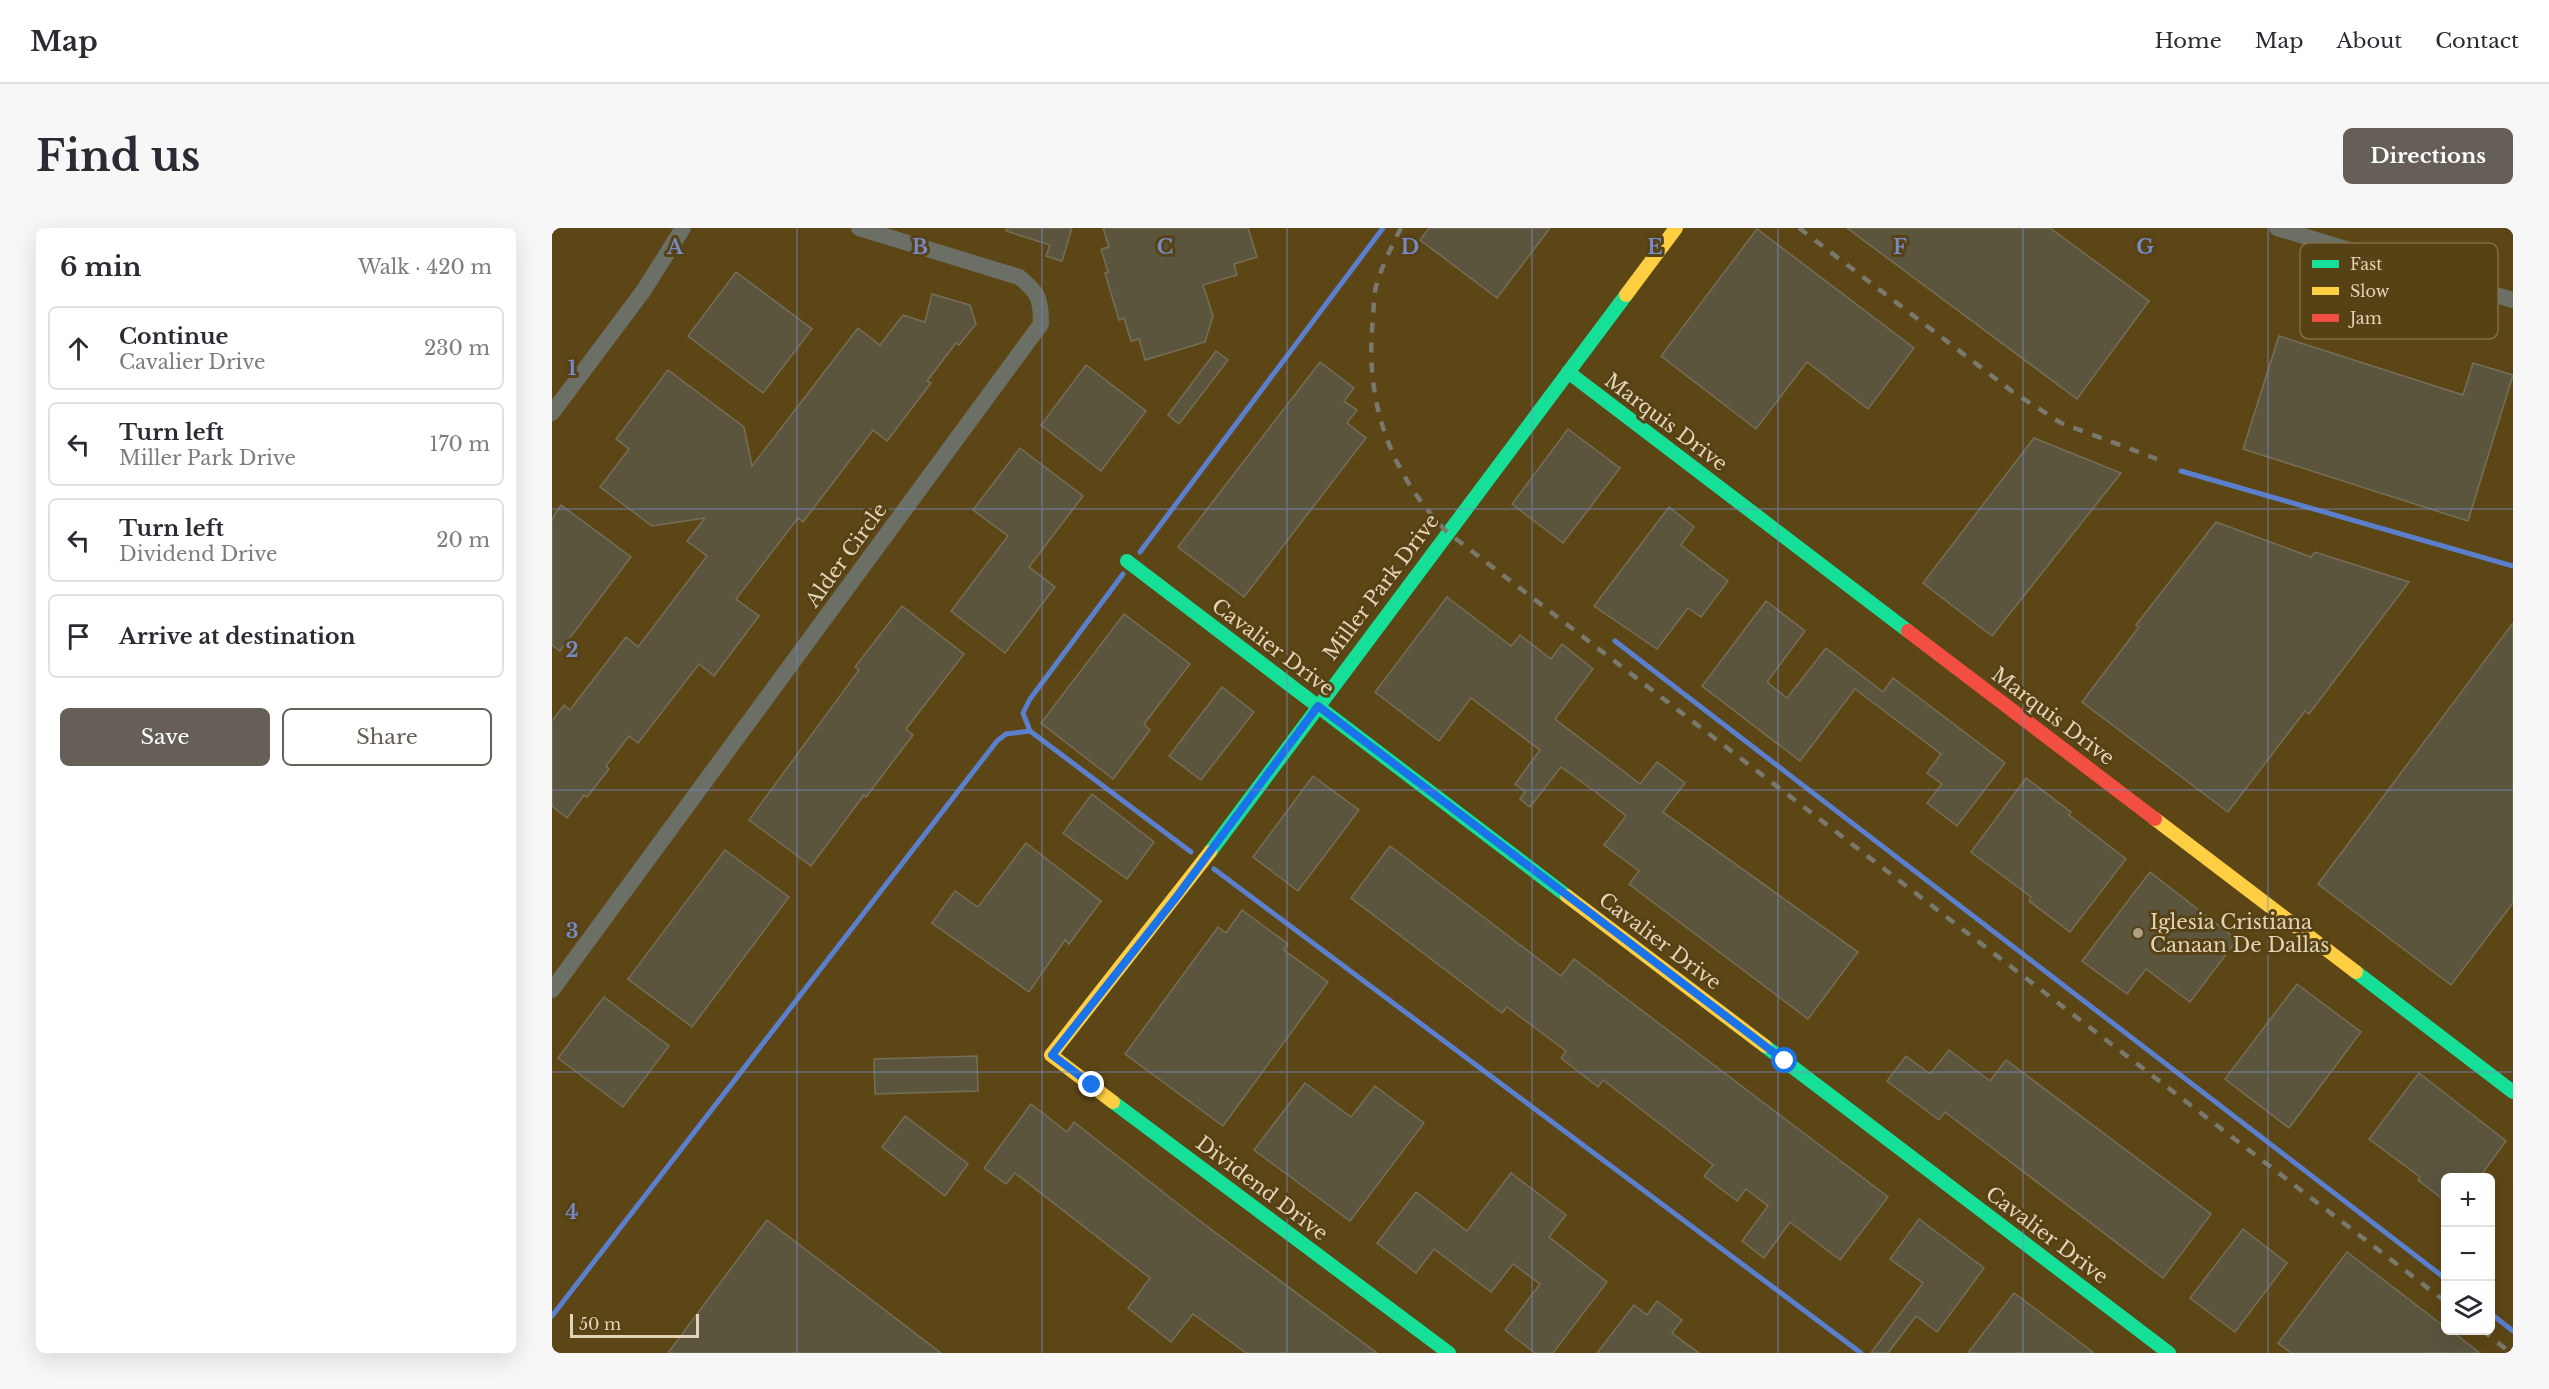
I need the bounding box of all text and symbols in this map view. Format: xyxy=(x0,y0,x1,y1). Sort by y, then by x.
text: Map xyxy=(30,24,98,59)
text: Home xyxy=(2155,28,2222,54)
text: Map xyxy=(2255,28,2303,54)
text: About xyxy=(2336,28,2402,54)
text: Contact xyxy=(2435,28,2519,54)
button: Directions xyxy=(2343,128,2513,184)
text: Find us xyxy=(36,130,200,182)
text: A xyxy=(666,235,684,259)
text: B xyxy=(912,235,928,259)
text: C xyxy=(1157,235,1173,259)
text: D xyxy=(1401,235,1419,259)
text: E xyxy=(1647,235,1663,259)
text: F xyxy=(1893,235,1907,259)
text: G xyxy=(2136,235,2154,259)
legend xyxy=(2300,243,2498,339)
text: 6 min xyxy=(60,251,141,283)
text: Fast xyxy=(2350,254,2382,274)
text: Walk · 420 m xyxy=(358,255,492,279)
text: Slow xyxy=(2350,281,2390,301)
text: Jam xyxy=(2348,308,2382,328)
text: Continue xyxy=(119,323,228,350)
icon: ahead xyxy=(62,332,95,365)
text: 230 m xyxy=(424,336,490,360)
text: Cavalier Drive xyxy=(119,350,266,374)
text: 1 xyxy=(568,356,577,380)
street label: Marquis Drive xyxy=(1600,368,1732,476)
text: Turn left xyxy=(119,419,224,446)
icon: left xyxy=(62,428,95,461)
text: 170 m xyxy=(430,432,490,456)
text: Miller Park Drive xyxy=(119,446,296,470)
street label: Alder Circle xyxy=(800,498,892,612)
street label: Miller Park Drive xyxy=(1318,509,1444,665)
text: Turn left xyxy=(119,515,224,542)
icon: left xyxy=(62,524,95,557)
text: 20 m xyxy=(436,528,490,552)
text: Dividend Drive xyxy=(119,542,278,566)
street label: Cavalier Drive xyxy=(1207,593,1339,701)
icon: arrive xyxy=(62,620,95,653)
text: Arrive at destination xyxy=(119,623,356,650)
text: 2 xyxy=(565,638,579,662)
street label: Marquis Drive xyxy=(1987,662,2119,770)
button: Save xyxy=(60,708,270,766)
button: Share xyxy=(282,708,492,766)
street label: Cavalier Drive xyxy=(1594,887,1726,995)
place label: Iglesia Cristiana Canaan De Dallas xyxy=(2150,910,2329,957)
text: 3 xyxy=(566,919,578,943)
marker: Iglesia Cristiana Canaan De Dallas xyxy=(2131,926,2145,940)
route start xyxy=(1771,1047,1797,1073)
route end xyxy=(1078,1071,1104,1097)
street label: Dividend Drive xyxy=(1191,1131,1333,1245)
map controls xyxy=(2441,1173,2495,1335)
button: + xyxy=(2441,1173,2495,1227)
street label: Cavalier Drive xyxy=(1981,1181,2113,1289)
text: 4 xyxy=(565,1200,579,1224)
button: − xyxy=(2441,1227,2495,1281)
button: layers xyxy=(2441,1281,2495,1335)
scale bar xyxy=(570,1311,699,1338)
text: 50 m xyxy=(579,1314,621,1334)

